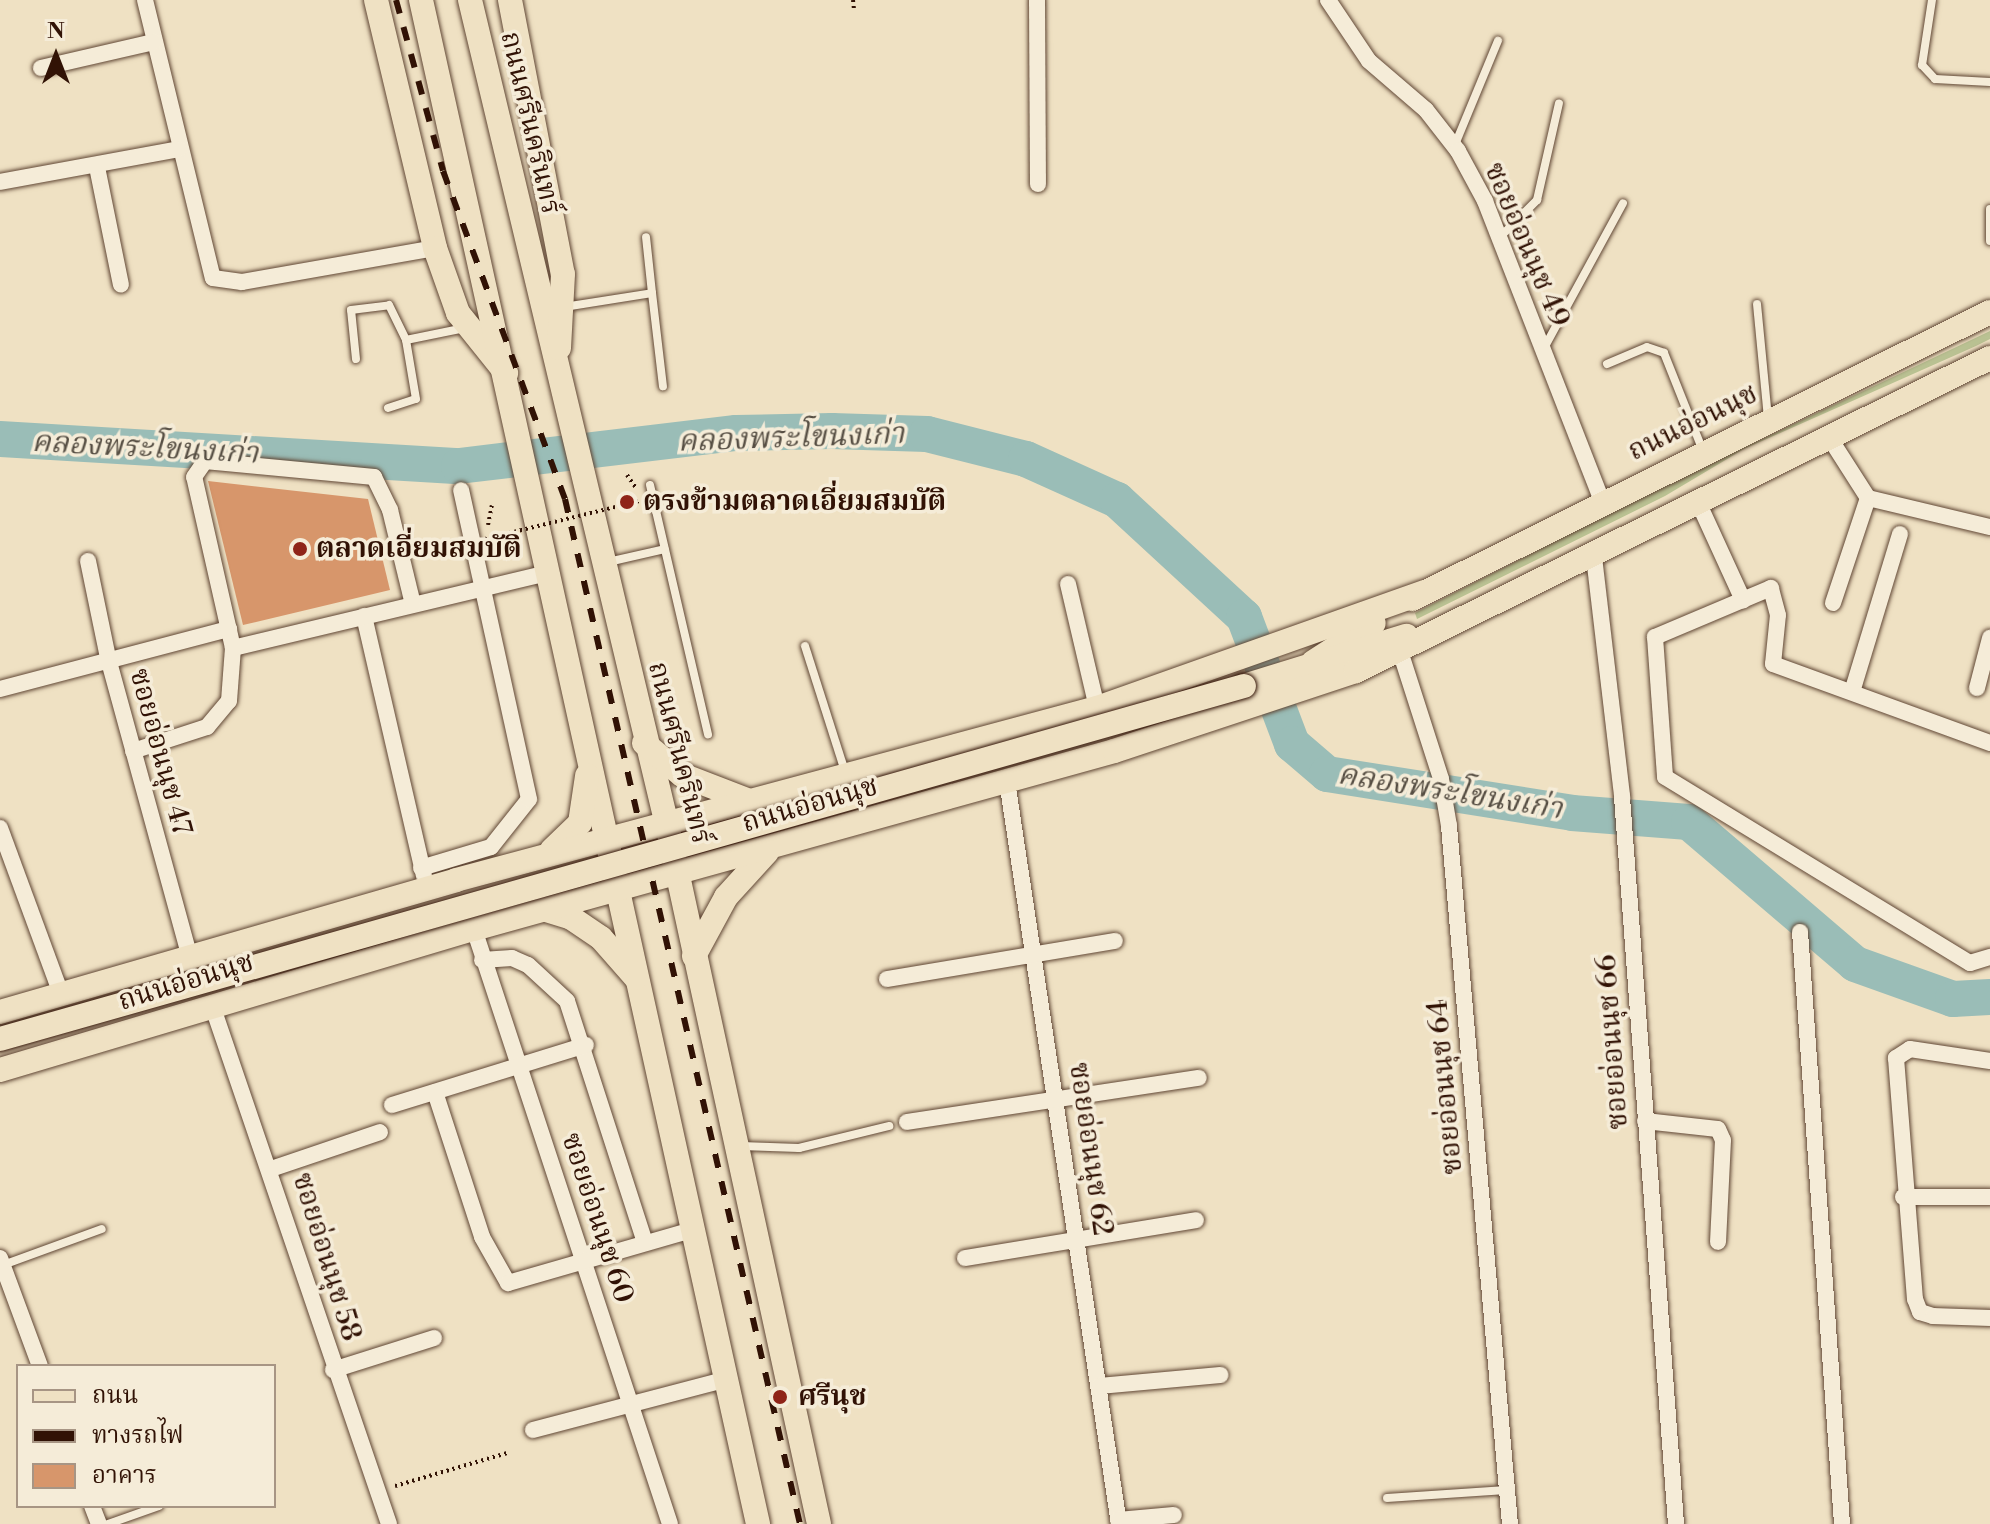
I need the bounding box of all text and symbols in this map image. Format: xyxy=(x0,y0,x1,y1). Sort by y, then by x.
north arrow xyxy=(16,16,96,96)
text: N xyxy=(47,18,65,45)
street label: ถนนศรีนครินทร์ xyxy=(493,28,567,218)
street label: ซอยอ่อนนุช 49 xyxy=(1476,158,1576,332)
street label: ถนนอ่อนนุช xyxy=(1623,377,1763,469)
water label: คลองพระโขนงเก่า xyxy=(677,416,905,460)
water label: คลองพระโขนงเก่า xyxy=(31,424,259,472)
place label: ตรงข้ามตลาดเอี่ยมสมบัติ xyxy=(643,485,946,519)
marker: ตรงข้ามตลาดเอี่ยมสมบัติ xyxy=(618,493,636,511)
place label: ตลาดเอี่ยมสมบัติ xyxy=(316,532,522,566)
marker: ตลาดเอี่ยมสมบัติ xyxy=(291,540,309,558)
street label: ถนนศรีนครินทร์ xyxy=(640,658,718,848)
street label: ซอยอ่อนนุช 47 xyxy=(122,665,198,839)
water label: คลองพระโขนงเก่า xyxy=(1335,756,1565,828)
street label: ถนนอ่อนนุช xyxy=(738,770,882,840)
street label: ถนนอ่อนนุช xyxy=(114,945,258,1019)
street label: ซอยอ่อนนุช 66 xyxy=(1590,953,1636,1131)
street label: ซอยอ่อนนุช 64 xyxy=(1422,998,1470,1176)
street label: ซอยอ่อนนุช 62 xyxy=(1061,1060,1119,1238)
street label: ซอยอ่อนนุช 60 xyxy=(554,1129,640,1307)
street label: ซอยอ่อนนุช 58 xyxy=(284,1169,368,1345)
legend xyxy=(16,1364,276,1508)
place label: ศรีนุช xyxy=(798,1380,866,1414)
text: ถนน xyxy=(92,1381,138,1411)
marker: ศรีนุช xyxy=(769,1386,791,1408)
text: ทางรถไฟ xyxy=(92,1421,184,1451)
text: อาคาร xyxy=(92,1461,157,1491)

